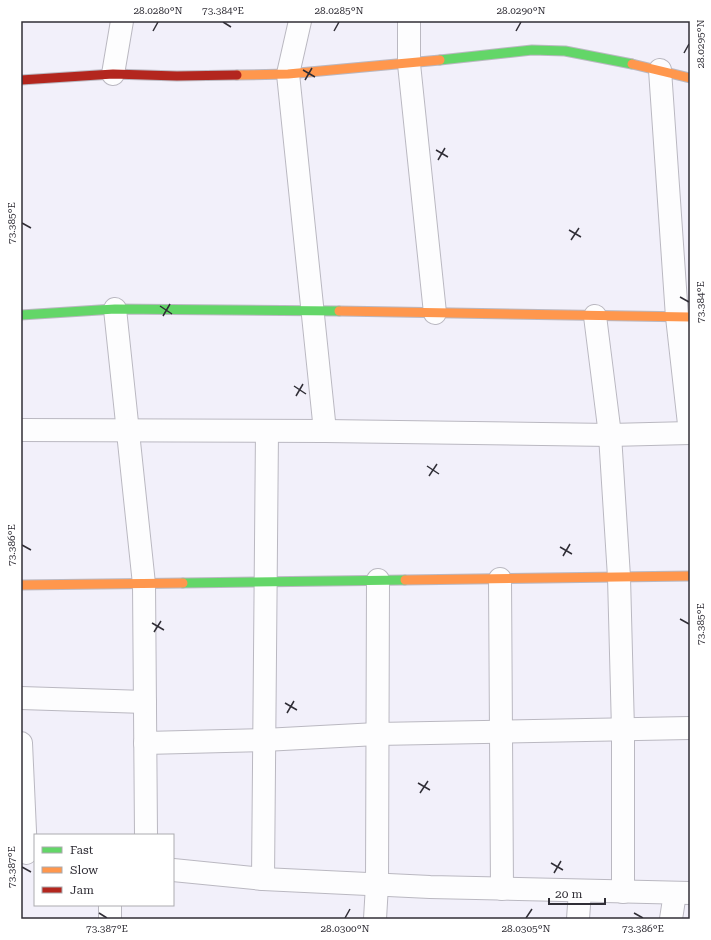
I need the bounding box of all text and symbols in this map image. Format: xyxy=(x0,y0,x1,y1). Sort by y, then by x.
text: 28.0280°N xyxy=(133,5,183,16)
text: 73.384°E xyxy=(202,5,244,16)
text: 28.0285°N xyxy=(314,5,364,16)
text: 28.0290°N xyxy=(496,5,546,16)
text: 28.0295°N xyxy=(695,19,706,69)
text: 73.385°E xyxy=(6,202,17,244)
text: 73.384°E xyxy=(695,281,706,323)
text: 73.386°E xyxy=(6,524,17,566)
text: 73.385°E xyxy=(695,603,706,645)
legend xyxy=(34,834,174,906)
text: Fast xyxy=(70,843,94,857)
text: 73.387°E xyxy=(6,846,17,888)
text: Slow xyxy=(70,863,98,877)
scale bar xyxy=(549,880,605,906)
text: Jam xyxy=(70,883,94,897)
text: 20 m xyxy=(555,887,582,901)
text: 73.387°E xyxy=(86,923,128,934)
text: 28.0300°N xyxy=(320,923,370,934)
text: 28.0305°N xyxy=(501,923,551,934)
text: 73.386°E xyxy=(622,923,664,934)

